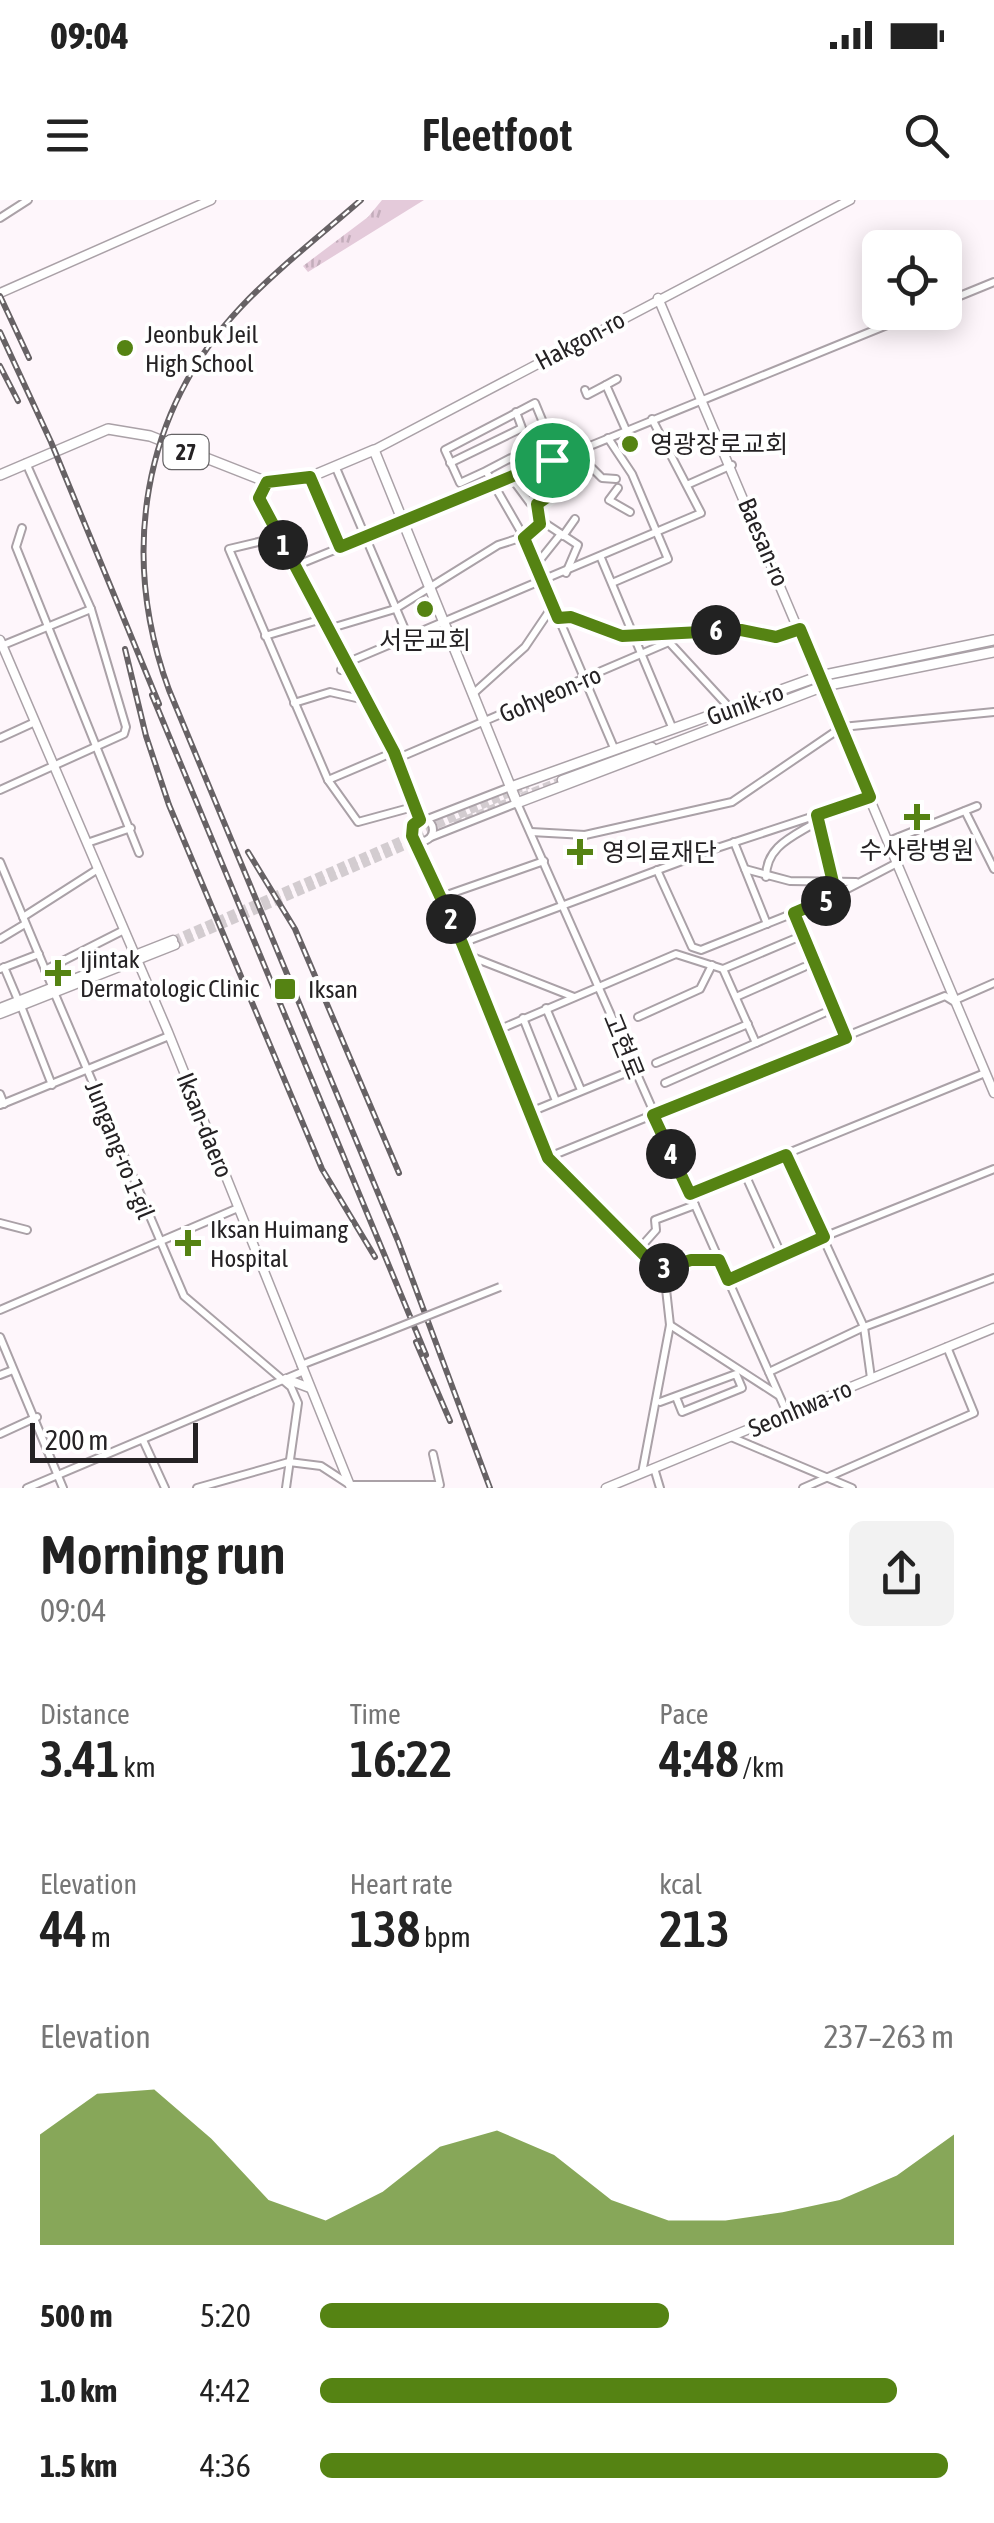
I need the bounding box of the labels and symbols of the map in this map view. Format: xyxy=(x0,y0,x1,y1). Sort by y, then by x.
street label: Hakgon-ro xyxy=(531,305,629,375)
place label: Jeonbuk Jeil High School xyxy=(145,320,259,377)
marker: Jeonbuk Jeil High School xyxy=(114,337,136,359)
pin xyxy=(510,418,595,503)
place label: 영광장로교회 xyxy=(650,430,788,458)
marker: 영광장로교회 xyxy=(619,433,641,455)
road number: 27 xyxy=(164,435,208,469)
street label: Baesan-ro xyxy=(733,494,795,590)
pin: 1 xyxy=(258,520,308,570)
marker: 서문교회 xyxy=(414,598,436,620)
pin: 6 xyxy=(691,605,741,655)
place label: 서문교회 xyxy=(379,626,471,654)
street label: Gohyeon-ro xyxy=(495,660,605,728)
street label: Gunik-ro xyxy=(703,677,787,731)
marker: 수사랑병원 xyxy=(904,804,930,830)
place label: 수사랑병원 xyxy=(859,836,975,864)
place label: 영의료재단 xyxy=(602,838,717,866)
marker: 영의료재단 xyxy=(567,839,593,865)
pin: 5 xyxy=(801,876,851,926)
pin: 2 xyxy=(426,894,476,944)
place label: Ijintak Dermatologic Clinic xyxy=(80,945,260,1002)
marker: Ijintak Dermatologic Clinic xyxy=(45,960,71,986)
place label: Iksan xyxy=(308,975,358,1003)
marker: Iksan xyxy=(272,976,298,1002)
street label: 고현로 xyxy=(598,1009,650,1083)
street label: Iksan-daero xyxy=(171,1069,239,1181)
street label: Jungang-ro 1-gil xyxy=(80,1077,160,1223)
pin: 4 xyxy=(646,1129,696,1179)
place label: Iksan Huimang Hospital xyxy=(210,1215,348,1272)
marker: Iksan Huimang Hospital xyxy=(175,1230,201,1256)
pin: 3 xyxy=(639,1243,689,1293)
street label: Seonhwa-ro xyxy=(744,1374,856,1442)
scale bar xyxy=(30,1418,198,1462)

